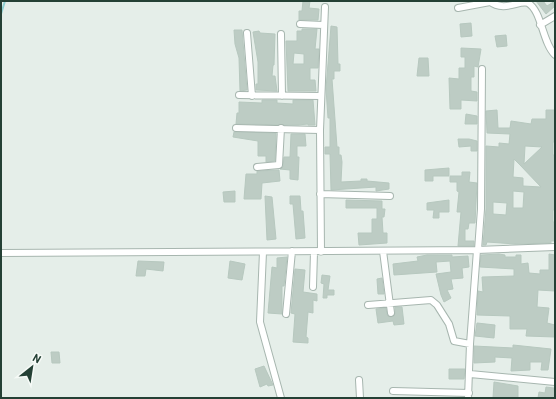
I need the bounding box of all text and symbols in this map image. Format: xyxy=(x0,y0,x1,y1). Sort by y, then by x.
north arrow xyxy=(12,347,52,387)
text: N xyxy=(31,350,44,365)

